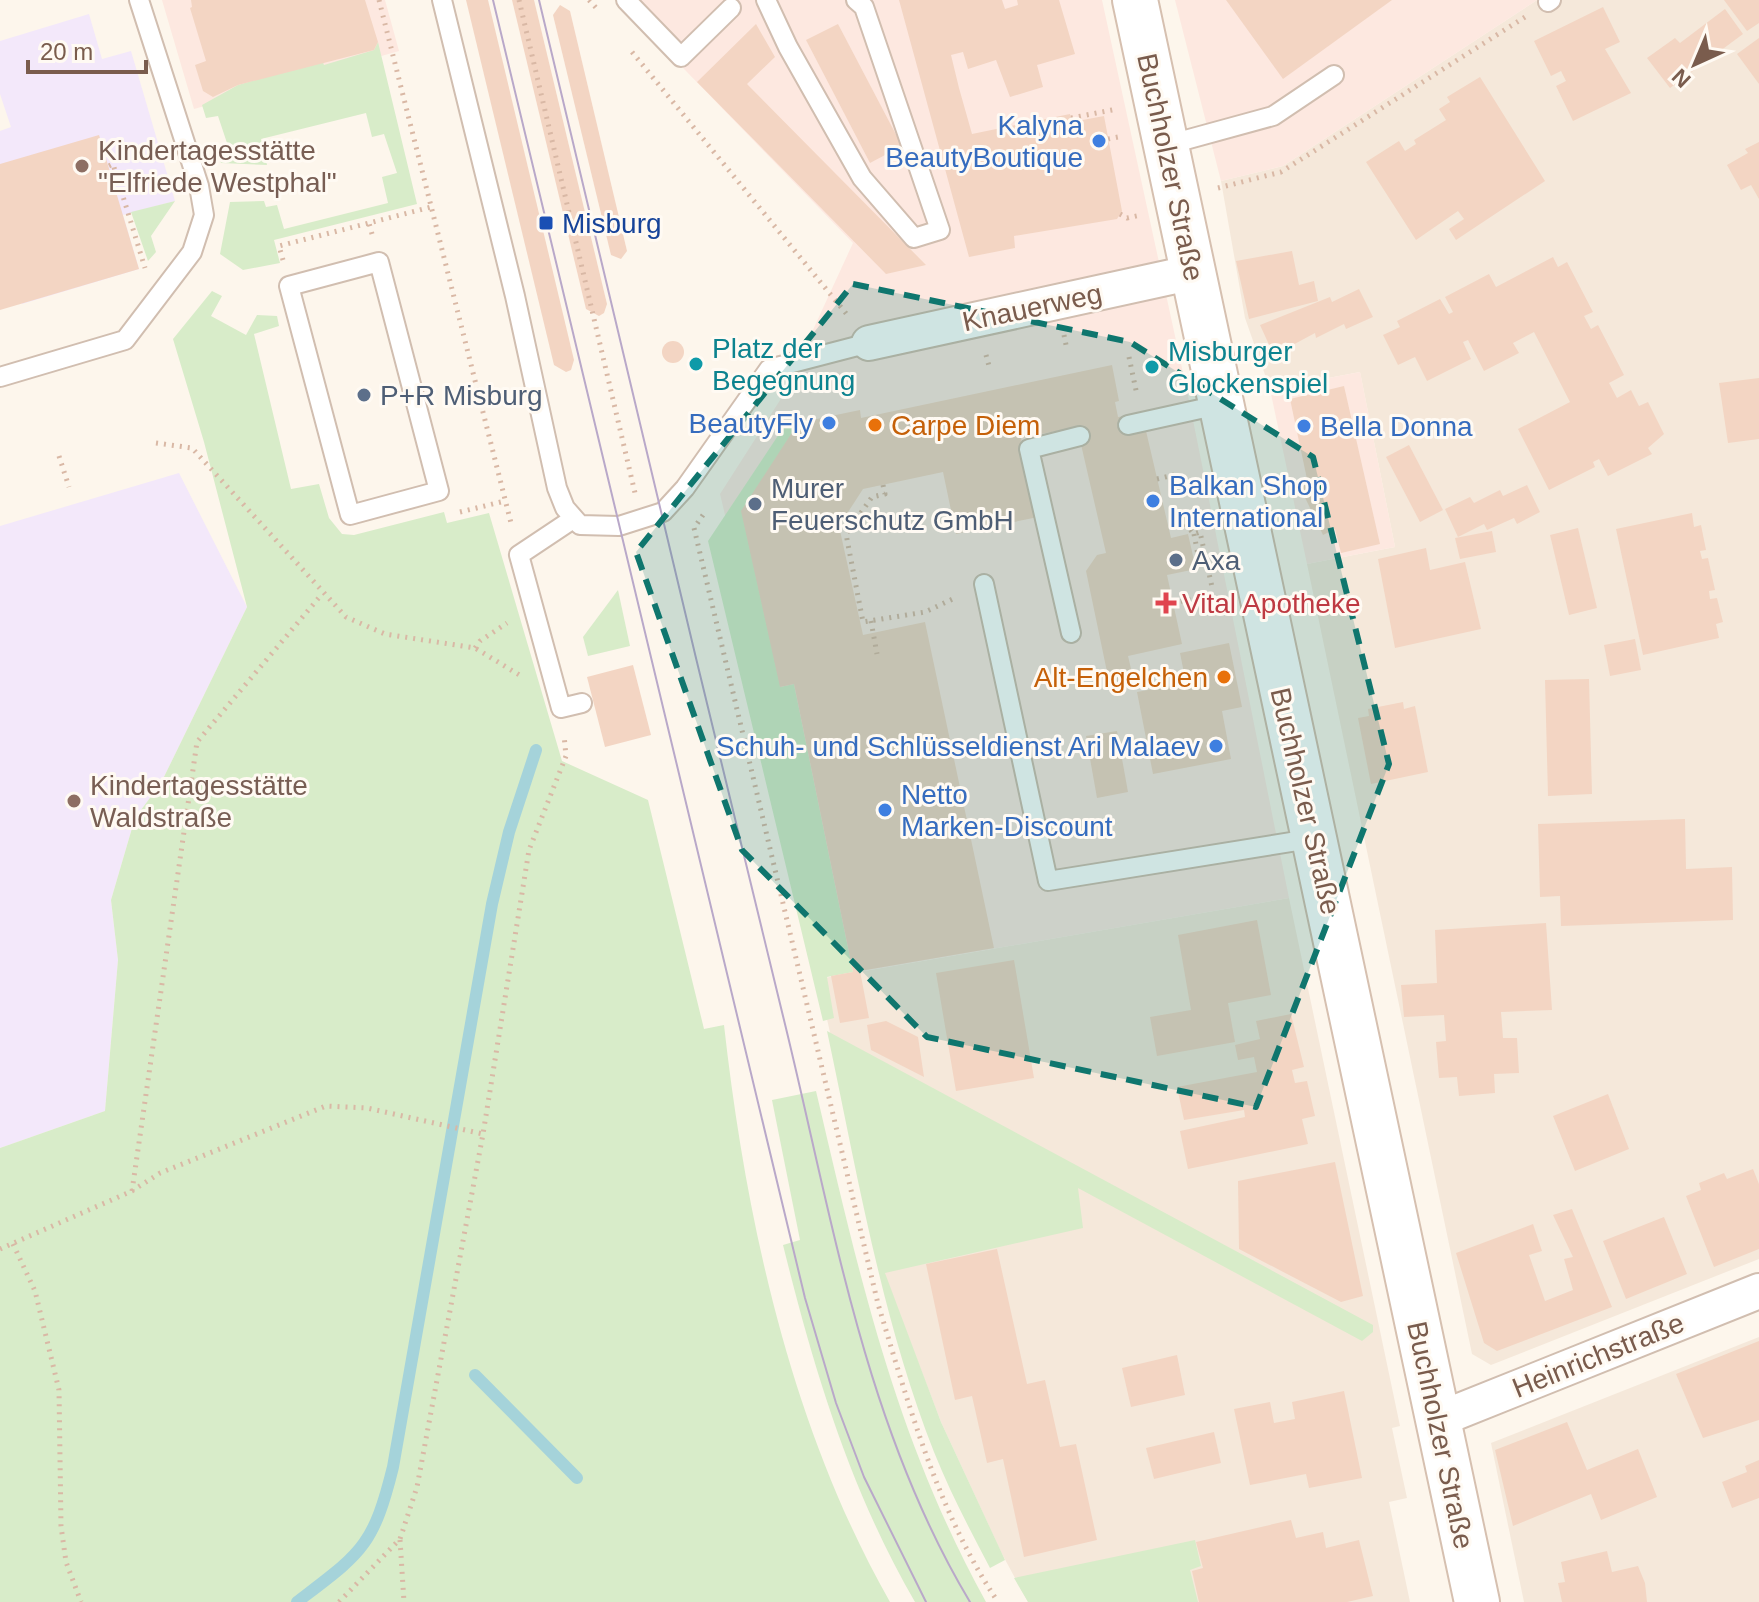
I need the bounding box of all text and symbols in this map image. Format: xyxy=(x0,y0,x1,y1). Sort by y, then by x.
scale bar xyxy=(28,24,146,74)
north arrow xyxy=(1655,24,1735,104)
text: 20 m xyxy=(40,38,93,65)
street label: Buchholzer Straße xyxy=(1131,50,1210,284)
text: N xyxy=(1667,64,1696,93)
place label: Kalyna BeautyBoutique xyxy=(885,110,1083,173)
marker: Kalyna BeautyBoutique xyxy=(1090,132,1108,150)
place label: Kindertagesstätte "Elfriede Westphal" xyxy=(98,135,337,198)
marker: Kindertagesstätte "Elfriede Westphal" xyxy=(73,157,91,175)
place label: Misburg xyxy=(562,208,662,239)
marker: Misburg xyxy=(537,214,555,232)
street label: Knauerweg xyxy=(960,278,1105,337)
place label: Platz der Begegnung xyxy=(712,333,855,396)
place label: Misburger Glockenspiel xyxy=(1168,336,1328,399)
marker: Platz der Begegnung xyxy=(687,355,705,373)
marker: Misburger Glockenspiel xyxy=(1143,358,1161,376)
place label: P+R Misburg xyxy=(380,380,543,411)
marker: P+R Misburg xyxy=(355,386,373,404)
place label: BeautyFly xyxy=(689,408,813,439)
place label: Carpe Diem xyxy=(891,410,1040,441)
place label: Bella Donna xyxy=(1320,411,1473,442)
marker: BeautyFly xyxy=(820,414,838,432)
marker: Carpe Diem xyxy=(866,416,884,434)
marker: Bella Donna xyxy=(1295,417,1313,435)
place label: Balkan Shop International xyxy=(1169,470,1328,533)
place label: Murer Feuerschutz GmbH xyxy=(771,473,1014,536)
marker: Balkan Shop International xyxy=(1144,492,1162,510)
marker: Murer Feuerschutz GmbH xyxy=(746,495,764,513)
place label: Axa xyxy=(1192,545,1241,576)
marker: Axa xyxy=(1167,551,1185,569)
place label: Vital Apotheke xyxy=(1182,588,1361,619)
marker: Vital Apotheke xyxy=(1157,594,1175,612)
place label: Alt-Engelchen xyxy=(1034,662,1208,693)
marker: Alt-Engelchen xyxy=(1215,668,1233,686)
street label: Buchholzer Straße xyxy=(1264,685,1347,918)
place label: Schuh- und Schlüsseldienst Ari Malaev xyxy=(716,731,1200,762)
marker: Schuh- und Schlüsseldienst Ari Malaev xyxy=(1207,737,1225,755)
place label: Kindertagesstätte Waldstraße xyxy=(90,770,308,833)
place label: Netto Marken-Discount xyxy=(901,779,1113,842)
marker: Kindertagesstätte Waldstraße xyxy=(65,792,83,810)
marker: Netto Marken-Discount xyxy=(876,801,894,819)
street label: Heinrichstraße xyxy=(1508,1307,1688,1404)
street label: Buchholzer Straße xyxy=(1401,1318,1480,1552)

